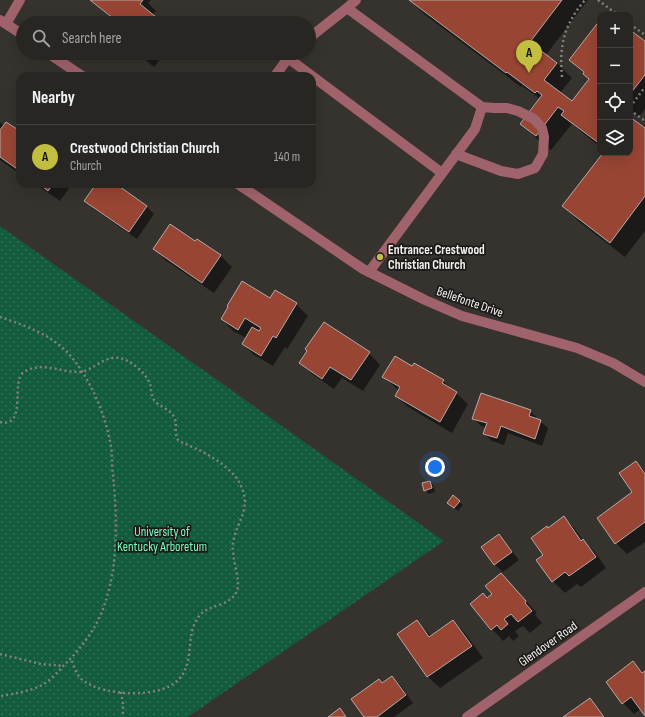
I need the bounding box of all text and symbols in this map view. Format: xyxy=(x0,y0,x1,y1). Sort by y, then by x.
map controls xyxy=(597,12,633,156)
button: + xyxy=(597,12,633,48)
search box xyxy=(16,16,316,60)
icon: search xyxy=(30,27,52,49)
text: Search here xyxy=(62,29,122,48)
pin: A xyxy=(516,40,542,73)
button: − xyxy=(597,48,633,84)
button: locate xyxy=(597,84,633,120)
text: Nearby xyxy=(32,88,75,108)
button: layers xyxy=(597,120,633,156)
text: Crestwood Christian Church xyxy=(70,139,220,158)
text: A xyxy=(42,149,48,165)
text: 140 m xyxy=(274,149,300,165)
text: Church xyxy=(70,158,102,174)
place label: Entrance: Crestwood Christian Church xyxy=(388,242,485,273)
marker: Entrance: Crestwood Christian Church xyxy=(375,252,385,262)
street label: Bellefonte Drive xyxy=(435,283,505,321)
your location xyxy=(425,457,445,477)
park label: University of Kentucky Arboretum xyxy=(117,524,207,555)
street label: Glendover Road xyxy=(516,618,580,670)

